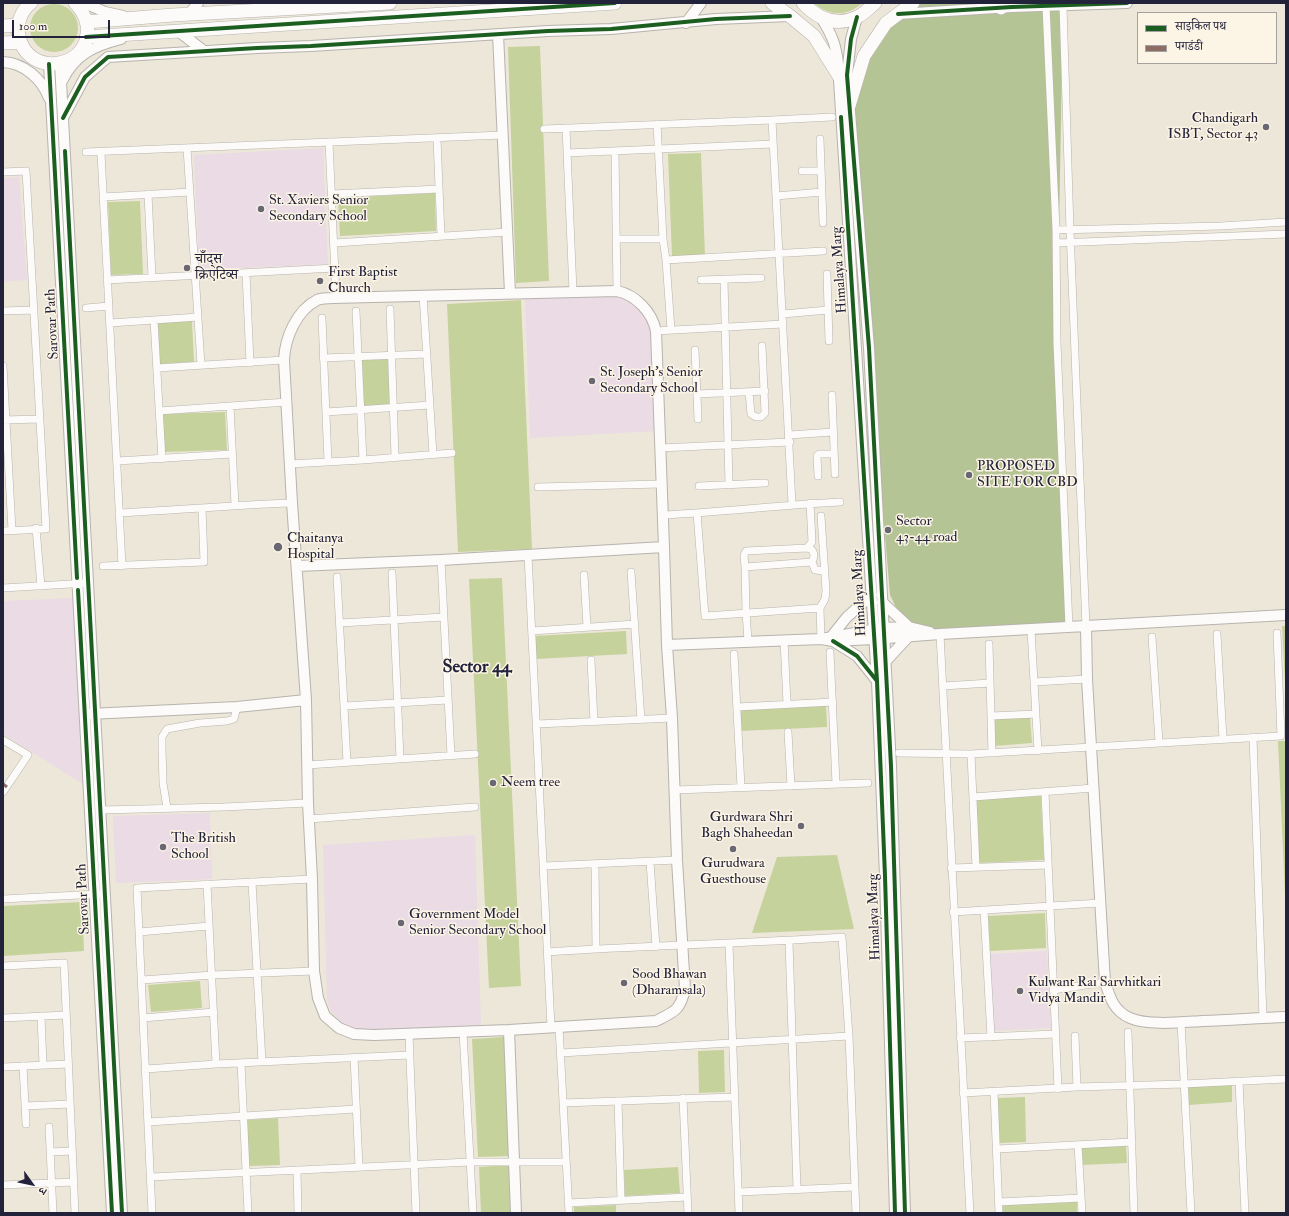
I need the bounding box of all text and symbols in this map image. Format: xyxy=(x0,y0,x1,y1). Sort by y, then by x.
scale bar xyxy=(14,12,112,38)
legend xyxy=(1137,12,1277,64)
text: 100 m xyxy=(19,19,47,34)
text: साइकिल पथ xyxy=(1175,19,1226,34)
text: पगडंडी xyxy=(1175,39,1203,54)
place label: Chandigarh ISBT, Sector 43 xyxy=(1168,111,1258,144)
marker: Chandigarh ISBT, Sector 43 xyxy=(1261,122,1271,132)
place label: St. Xaviers Senior Secondary School xyxy=(269,193,368,226)
marker: St. Xaviers Senior Secondary School xyxy=(256,204,266,214)
street label: Himalaya Marg xyxy=(829,226,851,314)
place label: चाँद्स क्रिएटिव्स xyxy=(195,252,238,284)
marker: चाँद्स क्रिएटिव्स xyxy=(182,263,192,273)
place label: First Baptist Church xyxy=(328,265,398,298)
marker: First Baptist Church xyxy=(315,276,325,286)
street label: Sarovar Path xyxy=(43,288,63,360)
place label: St. Joseph’s Senior Secondary School xyxy=(600,365,703,398)
marker: St. Joseph’s Senior Secondary School xyxy=(587,376,597,386)
place label: PROPOSED SITE FOR CBD xyxy=(977,459,1078,492)
marker: PROPOSED SITE FOR CBD xyxy=(964,470,974,480)
place label: Sector 43-44 road xyxy=(896,514,957,546)
marker: Sector 43-44 road xyxy=(883,525,893,535)
place label: Chaitanya Hospital xyxy=(287,531,343,564)
marker: Chaitanya Hospital xyxy=(272,541,284,553)
street label: Himalaya Marg xyxy=(849,549,871,637)
district label: Sector 44 xyxy=(442,657,512,679)
place label: Neem tree xyxy=(501,775,560,791)
marker: Neem tree xyxy=(488,778,498,788)
place label: Gurdwara Shri Bagh Shaheedan xyxy=(701,810,793,842)
marker: Gurdwara Shri Bagh Shaheedan xyxy=(796,821,806,831)
place label: The British School xyxy=(171,831,236,864)
marker: The British School xyxy=(158,842,168,852)
marker: Gurudwara Guesthouse xyxy=(728,844,738,854)
place label: Gurudwara Guesthouse xyxy=(700,856,766,888)
street label: Sarovar Path xyxy=(74,863,94,935)
street label: Himalaya Marg xyxy=(865,873,885,961)
place label: Government Model Senior Secondary School xyxy=(409,907,546,940)
marker: Government Model Senior Secondary School xyxy=(396,918,406,928)
place label: Sood Bhawan (Dharamsala) xyxy=(632,967,707,1000)
place label: Kulwant Rai Sarvhitkari Vidya Mandir xyxy=(1028,975,1161,1008)
marker: Sood Bhawan (Dharamsala) xyxy=(619,978,629,988)
marker: Kulwant Rai Sarvhitkari Vidya Mandir xyxy=(1015,986,1025,996)
north arrow xyxy=(12,1164,52,1204)
text: उ xyxy=(36,1185,49,1197)

